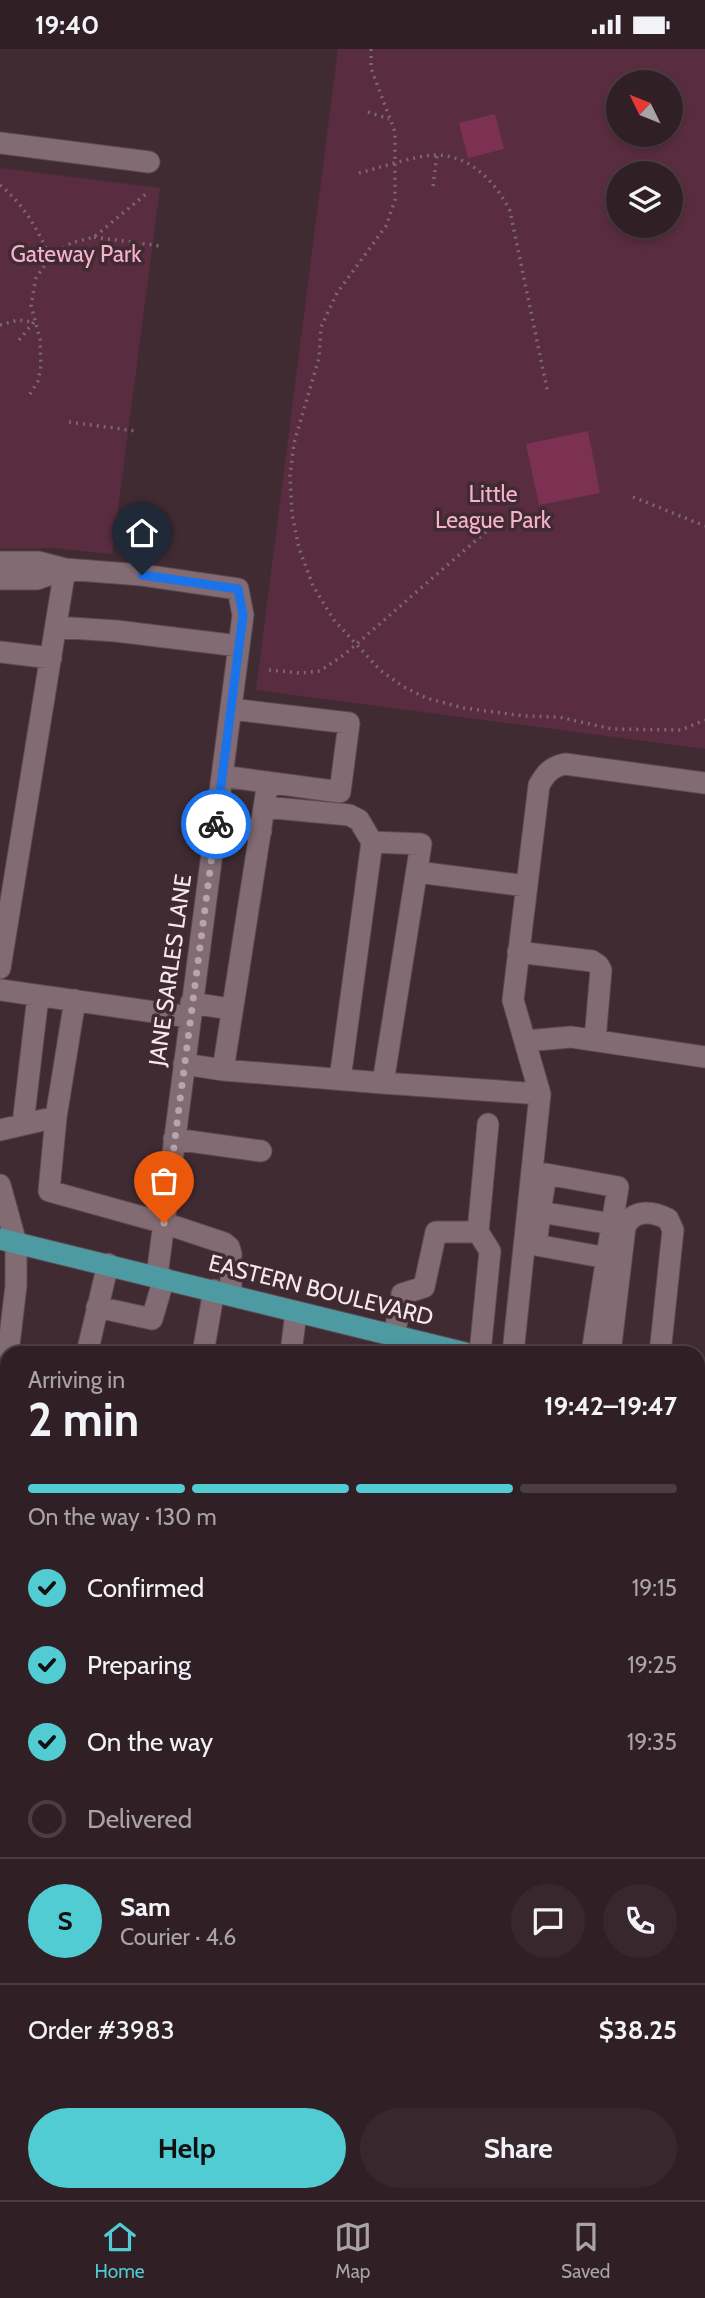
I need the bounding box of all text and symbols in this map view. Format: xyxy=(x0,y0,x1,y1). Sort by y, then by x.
text: 19:40 xyxy=(35,9,99,41)
north arrow xyxy=(606,70,682,147)
map controls xyxy=(606,70,683,238)
button: layers xyxy=(606,161,683,238)
park label: Gateway Park xyxy=(10,240,142,268)
park label: Little League Park xyxy=(435,480,552,534)
pin xyxy=(112,503,172,575)
icon: home xyxy=(123,514,161,552)
courier xyxy=(181,789,251,859)
icon: bike xyxy=(197,805,235,843)
street label: JANE SARLES LANE xyxy=(143,872,197,1069)
pin xyxy=(134,1151,194,1223)
icon: bag xyxy=(145,1162,183,1200)
street label: EASTERN BOULEVARD xyxy=(206,1249,436,1331)
text: Arriving in xyxy=(28,1366,125,1394)
text: 19:42–19:47 xyxy=(544,1390,677,1422)
text: 2 min xyxy=(28,1392,139,1448)
text: On the way · 130 m xyxy=(28,1503,217,1531)
icon: check xyxy=(28,1569,66,1607)
text: Confirmed xyxy=(87,1572,204,1604)
text: 19:15 xyxy=(632,1574,677,1602)
icon: check xyxy=(28,1646,66,1684)
text: Preparing xyxy=(87,1649,191,1681)
text: 19:25 xyxy=(627,1651,677,1679)
icon: check xyxy=(28,1723,66,1761)
text: On the way xyxy=(87,1726,213,1758)
text: 19:35 xyxy=(627,1728,677,1756)
text: Delivered xyxy=(87,1803,192,1835)
button: chat xyxy=(511,1884,585,1958)
button: phone xyxy=(603,1884,677,1958)
text: Sam xyxy=(120,1891,171,1923)
text: S xyxy=(57,1905,73,1937)
text: Courier · 4.6 xyxy=(120,1923,236,1951)
text: Order #3983 xyxy=(28,2014,174,2046)
text: $38.25 xyxy=(599,2014,677,2046)
button: Help xyxy=(28,2108,346,2188)
button: Share xyxy=(360,2108,677,2188)
tab: Home xyxy=(95,2218,145,2283)
tab: Map xyxy=(334,2218,372,2283)
tab: Saved xyxy=(561,2218,610,2283)

